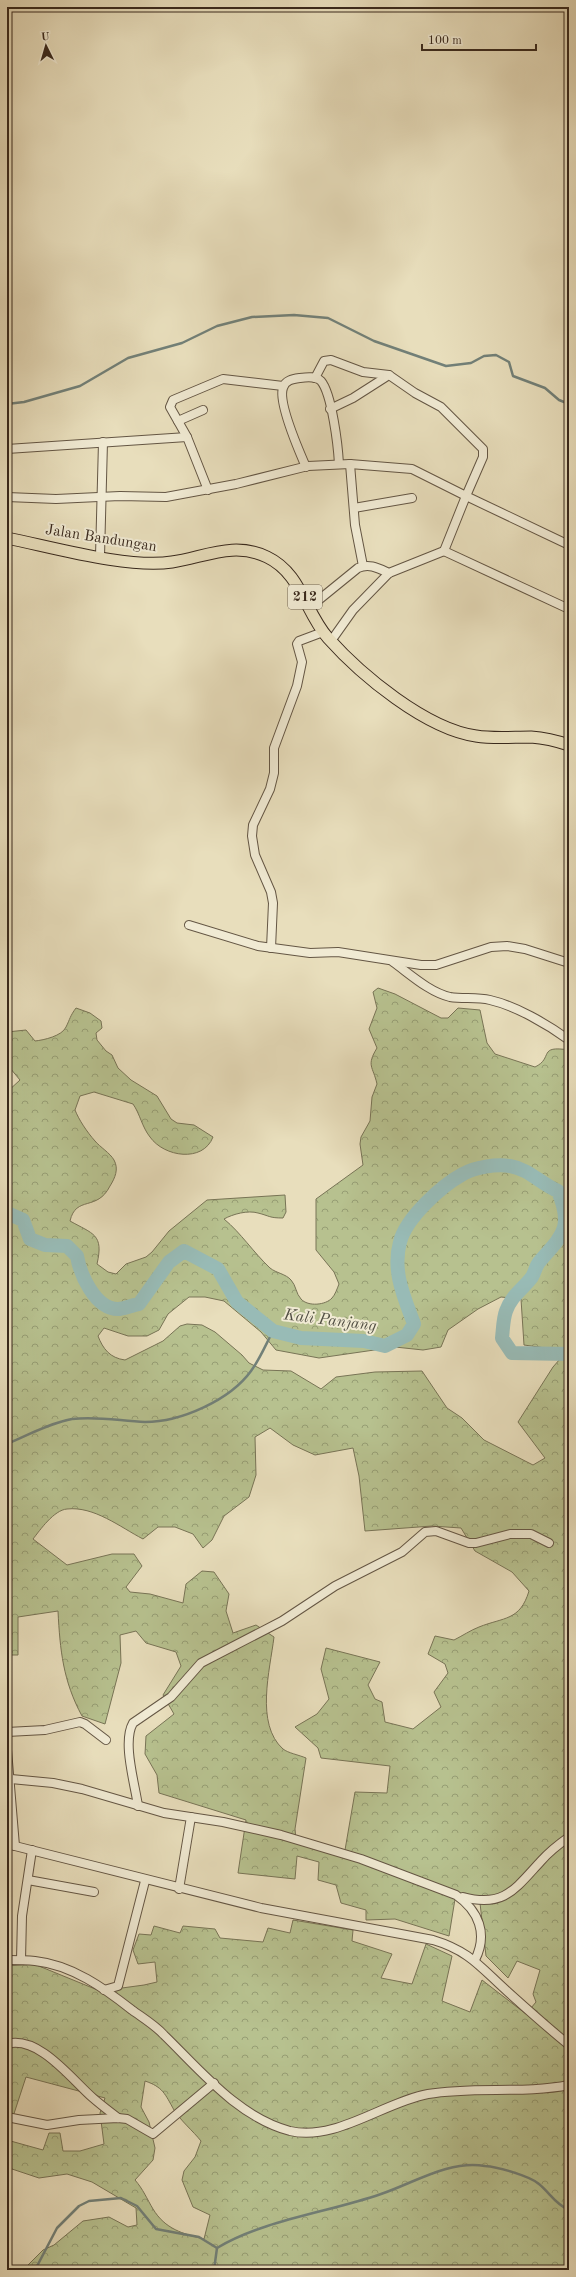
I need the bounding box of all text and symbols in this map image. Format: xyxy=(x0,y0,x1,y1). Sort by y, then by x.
north arrow xyxy=(26,26,66,66)
scale bar xyxy=(422,26,536,52)
text: U xyxy=(40,32,50,43)
text: 100 m xyxy=(428,35,462,47)
street label: Jalan Bandungan xyxy=(44,523,158,555)
road number: 212 xyxy=(288,585,322,609)
water label: Kali Panjang xyxy=(282,1307,378,1335)

